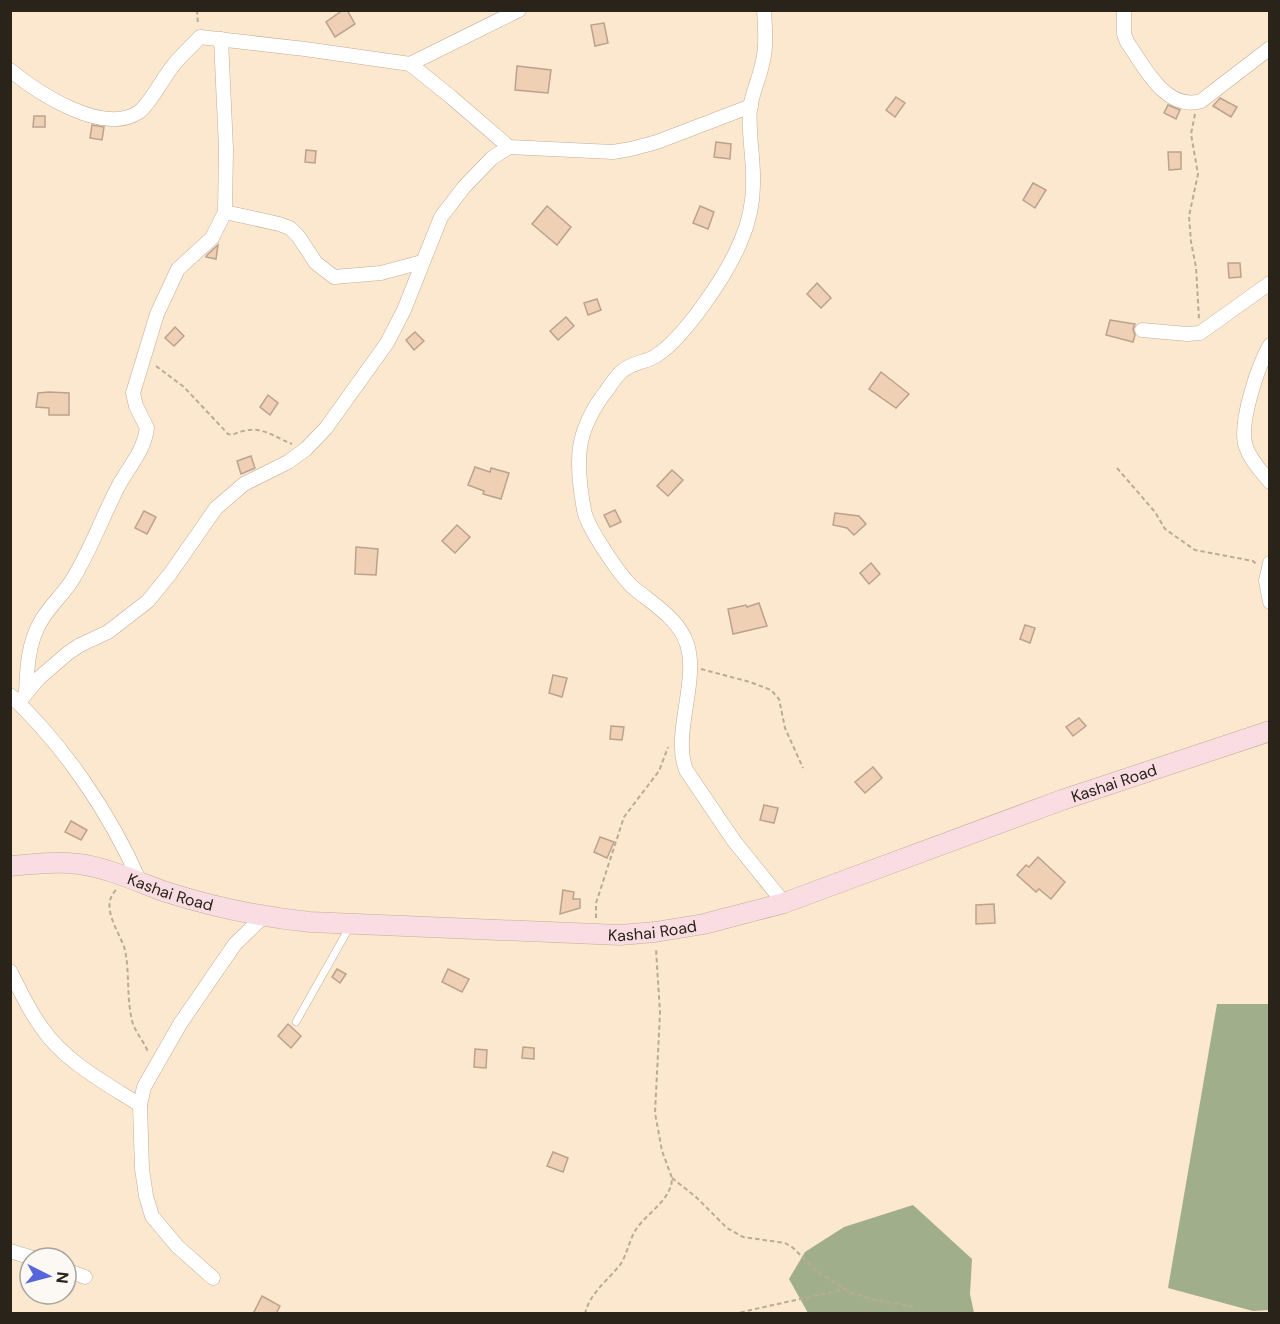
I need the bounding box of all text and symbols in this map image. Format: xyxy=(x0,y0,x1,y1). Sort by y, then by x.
street label: Kashai Road xyxy=(1068,759,1159,807)
street label: Kashai Road xyxy=(125,868,216,915)
street label: Kashai Road xyxy=(608,915,698,946)
north arrow xyxy=(18,1246,78,1306)
text: N xyxy=(51,1271,73,1284)

